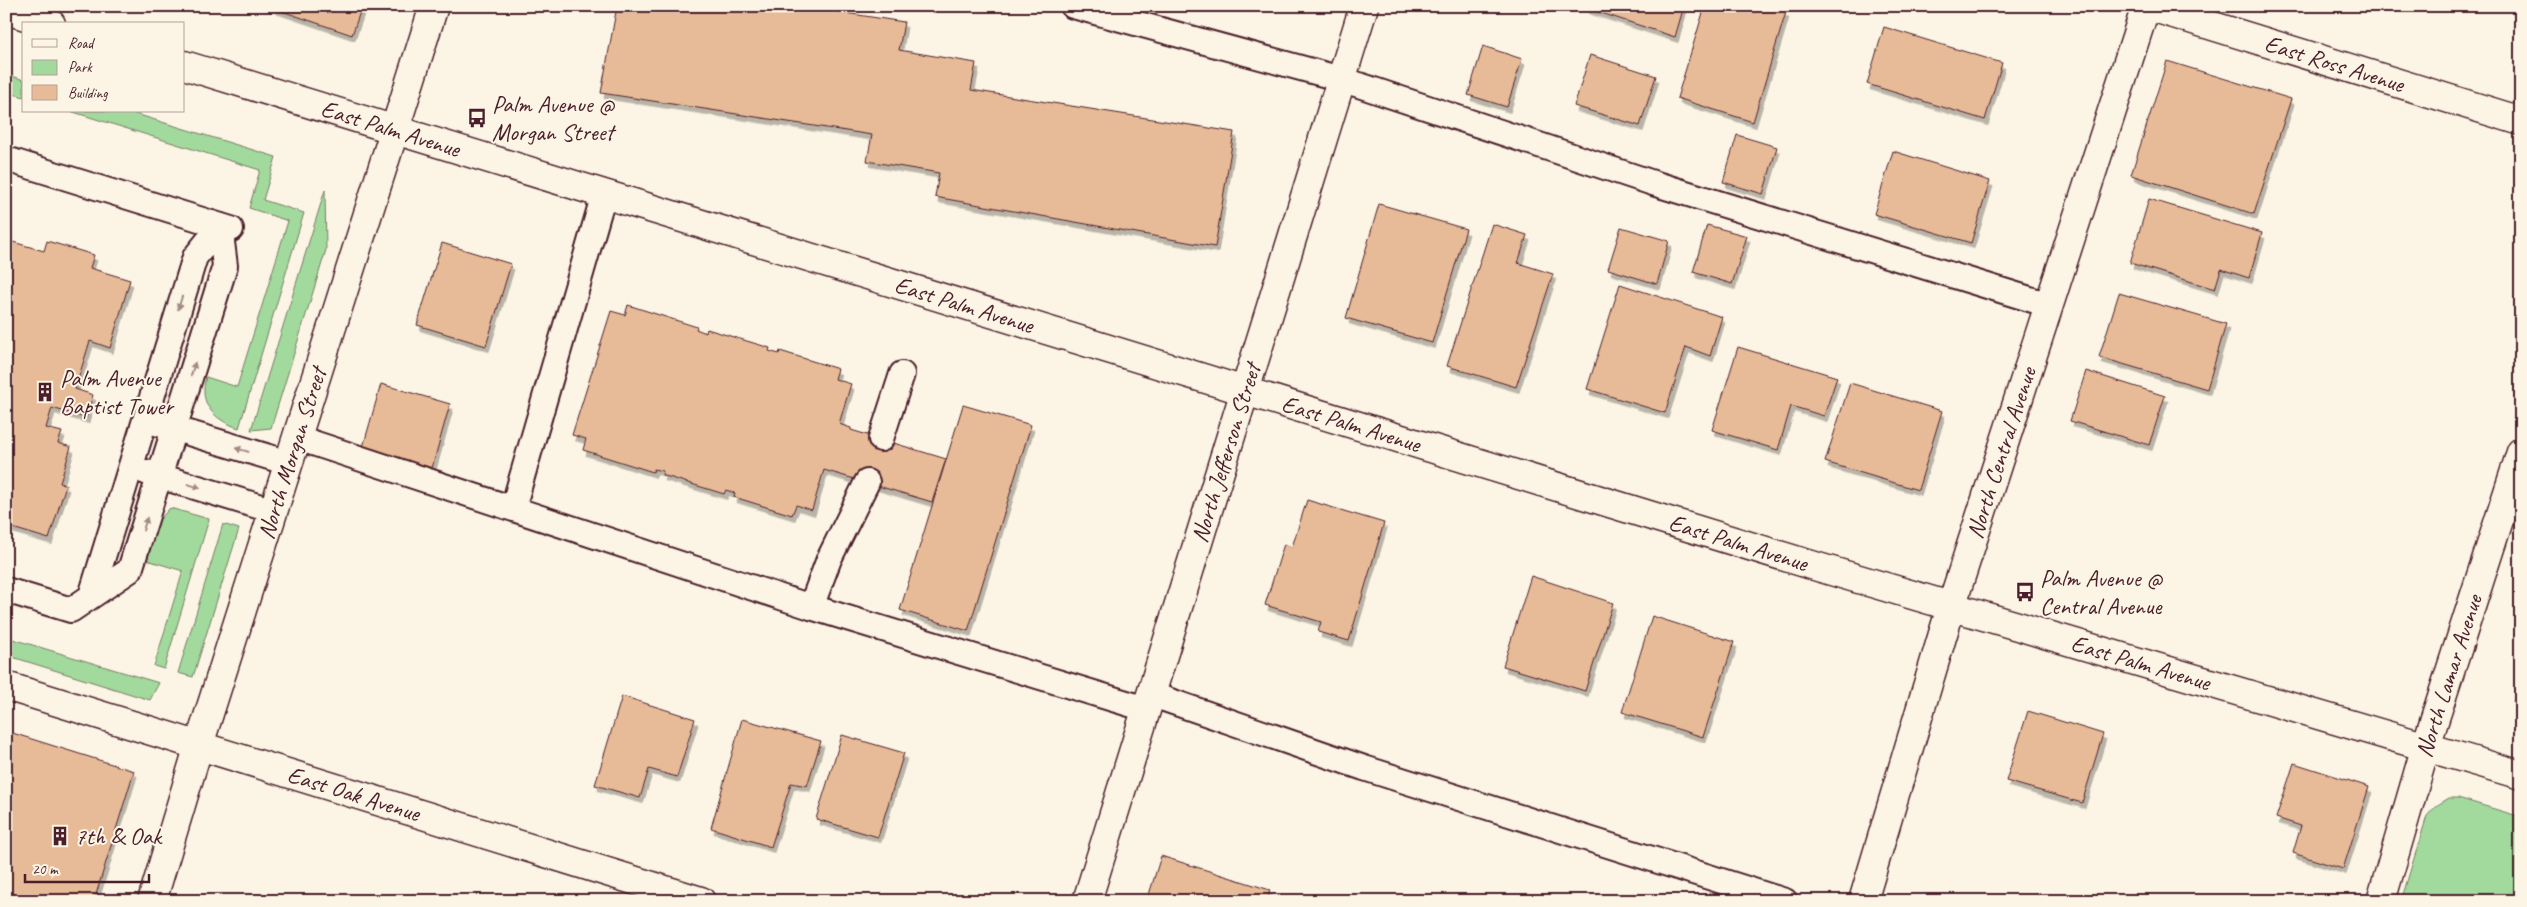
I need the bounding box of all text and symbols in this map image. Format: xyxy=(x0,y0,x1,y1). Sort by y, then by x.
legend xyxy=(22,22,185,112)
street label: East Ross Avenue xyxy=(2261,28,2410,100)
text: Road xyxy=(68,34,95,53)
text: Park xyxy=(68,58,93,77)
text: Building xyxy=(68,84,108,103)
place label: Palm Avenue @ Morgan Street xyxy=(492,89,616,147)
street label: East Palm Avenue xyxy=(318,93,466,164)
bus stop icon: Palm Avenue @ Morgan Street xyxy=(466,107,488,129)
street label: East Palm Avenue xyxy=(891,269,1039,341)
one-way arrow xyxy=(176,296,184,311)
street label: North Jefferson Street xyxy=(1184,357,1268,546)
one-way arrow xyxy=(190,361,197,376)
street label: North Morgan Street xyxy=(251,361,334,543)
street label: North Central Avenue xyxy=(1959,361,2043,542)
place label: Palm Avenue Baptist Tower xyxy=(60,363,175,421)
building icon: Palm Avenue Baptist Tower xyxy=(34,381,56,403)
street label: East Palm Avenue xyxy=(1278,388,1426,460)
one-way arrow xyxy=(235,445,250,453)
one-way arrow xyxy=(186,483,201,491)
street label: East Palm Avenue xyxy=(1665,507,1813,579)
one-way arrow xyxy=(141,516,149,531)
place label: Palm Avenue @ Central Avenue xyxy=(2040,563,2163,621)
bus stop icon: Palm Avenue @ Central Avenue xyxy=(2014,581,2036,603)
street label: North Lamar Avenue xyxy=(2409,589,2490,761)
street label: East Palm Avenue xyxy=(2068,628,2216,698)
street label: East Oak Avenue xyxy=(284,759,426,829)
place label: 7th & Oak xyxy=(75,821,163,851)
building icon: 7th & Oak xyxy=(49,825,71,847)
scale bar xyxy=(25,852,149,884)
text: 20 m xyxy=(32,860,59,879)

